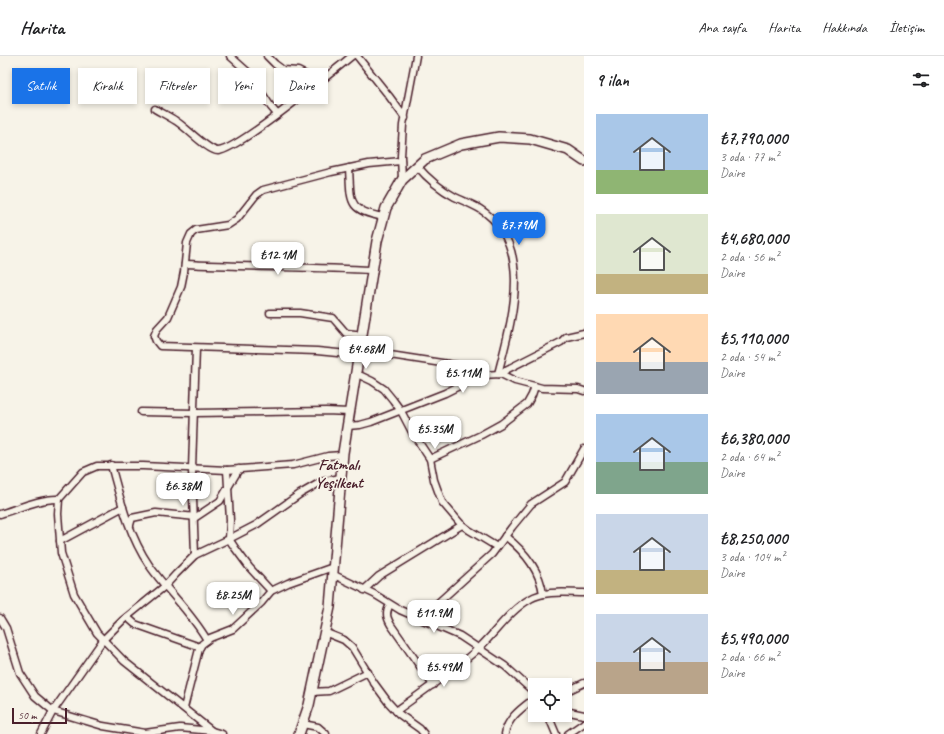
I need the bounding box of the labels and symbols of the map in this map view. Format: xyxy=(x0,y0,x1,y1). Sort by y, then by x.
pin: ₺7.79M xyxy=(486,212,552,246)
pin: ₺12.1M xyxy=(245,242,311,276)
pin: ₺4.68M xyxy=(333,336,399,370)
pin: ₺5.11M xyxy=(430,360,496,394)
pin: ₺5.35M xyxy=(402,416,468,450)
district label: Fatmalı Yeşilkent xyxy=(315,455,365,493)
pin: ₺6.38M xyxy=(150,473,216,507)
pin: ₺8.25M xyxy=(200,582,266,616)
pin: ₺11.9M xyxy=(401,600,467,634)
pin: ₺5.49M xyxy=(411,654,477,688)
scale bar xyxy=(12,706,67,725)

